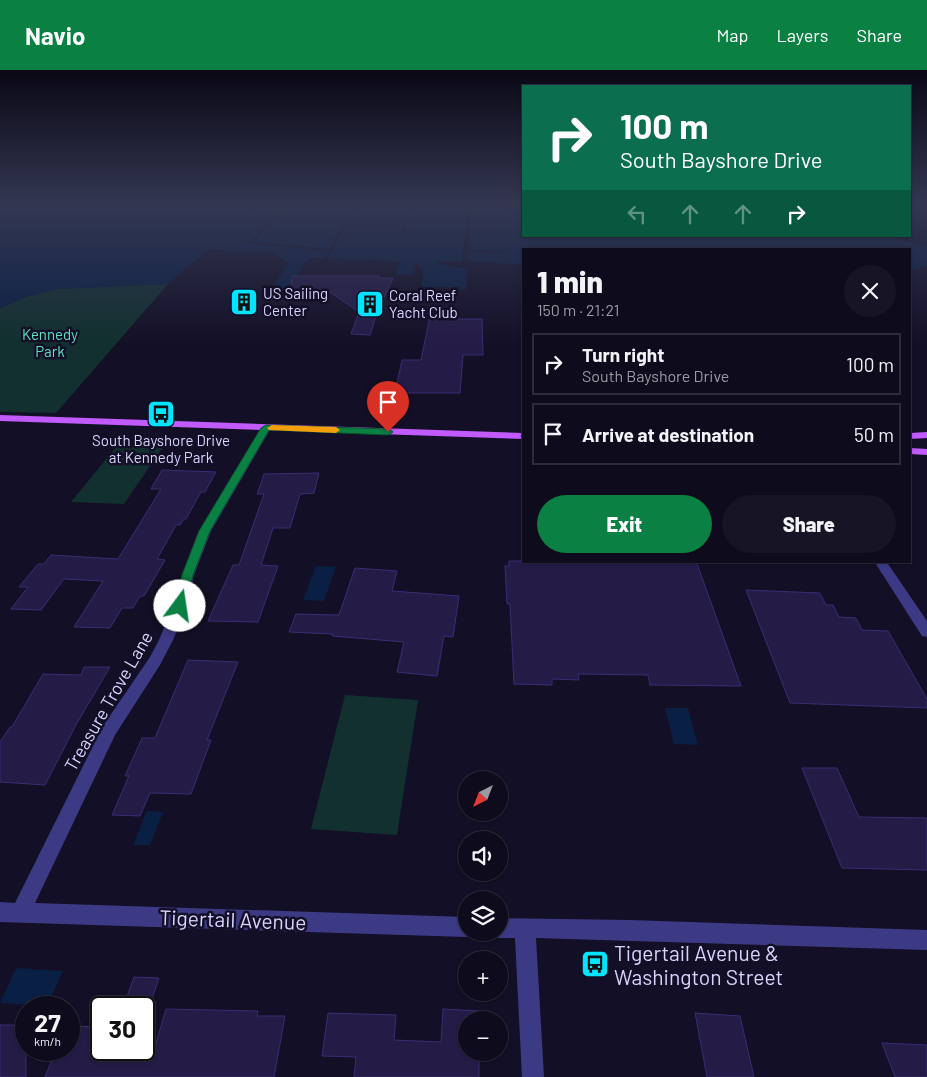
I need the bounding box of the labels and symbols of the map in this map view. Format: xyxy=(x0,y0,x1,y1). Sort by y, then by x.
place label: US Sailing Center xyxy=(263,284,328,319)
place label: Coral Reef Yacht Club xyxy=(389,286,458,321)
building icon: US Sailing Center xyxy=(229,287,259,317)
building icon: Coral Reef Yacht Club xyxy=(355,289,385,319)
park label: Kennedy Park xyxy=(22,325,78,360)
pin xyxy=(367,381,409,432)
bus stop icon: South Bayshore Drive at Kennedy Park xyxy=(146,399,176,429)
place label: South Bayshore Drive at Kennedy Park xyxy=(92,431,230,466)
position arrow xyxy=(153,579,205,631)
street label: Treasure Trove Lane xyxy=(59,627,157,775)
north arrow xyxy=(458,771,508,821)
street label: Tigertail Avenue xyxy=(159,904,307,934)
place label: Tigertail Avenue & Washington Street xyxy=(614,940,783,989)
bus stop icon: Tigertail Avenue & Washington Street xyxy=(580,949,610,979)
speed limit sign: 30 xyxy=(90,996,155,1061)

